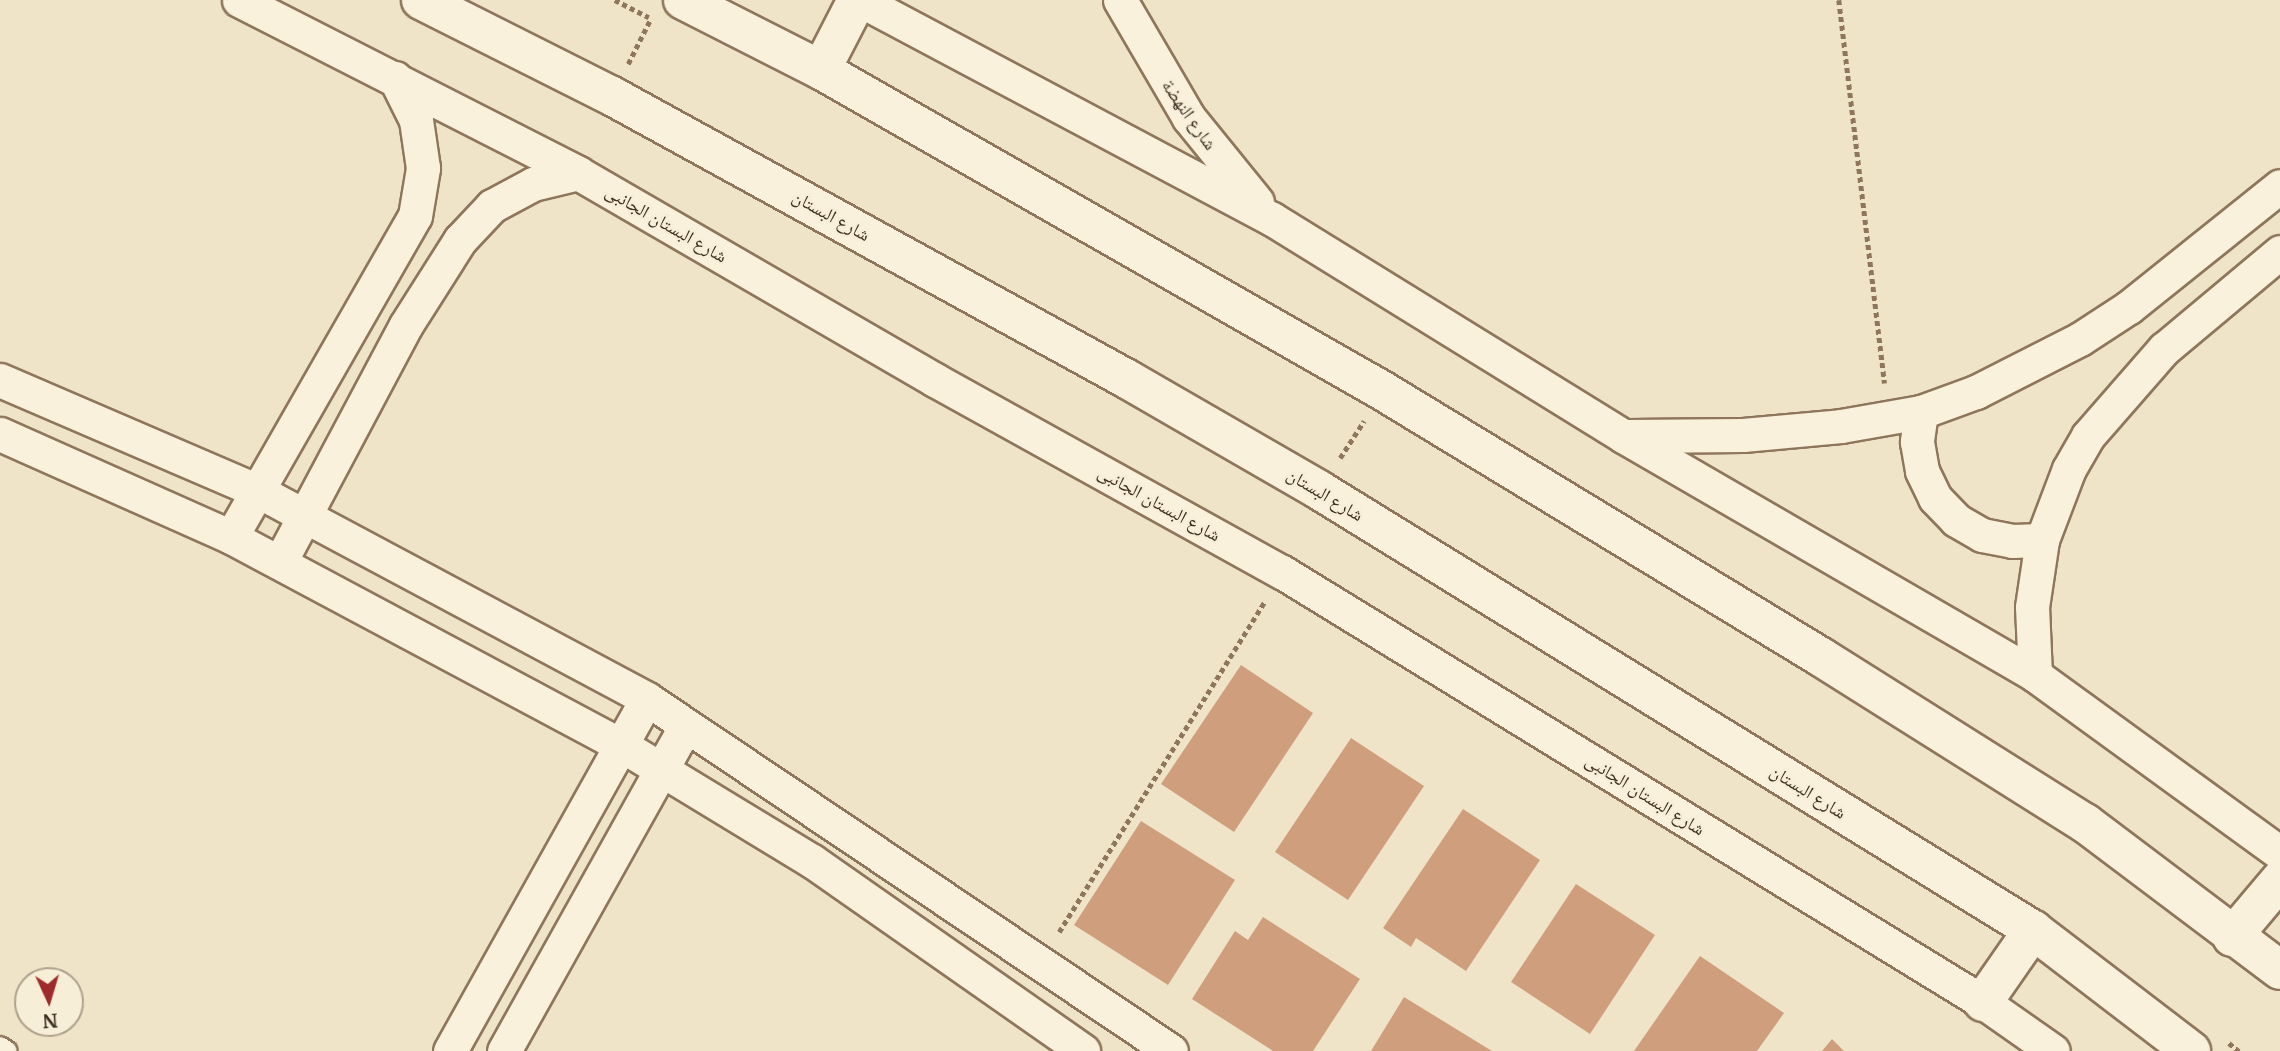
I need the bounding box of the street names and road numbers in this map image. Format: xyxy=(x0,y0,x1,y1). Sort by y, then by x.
street label: شارع النهضة xyxy=(1157,76,1221,154)
street label: شارع البستان الجانبى xyxy=(601,180,731,268)
street label: شارع البستان xyxy=(788,186,874,246)
street label: شارع البستان الجانبى xyxy=(1094,461,1224,547)
street label: شارع البستان xyxy=(1283,464,1367,526)
street label: شارع البستان الجانبى xyxy=(1581,750,1709,840)
street label: شارع البستان xyxy=(1766,760,1850,824)

